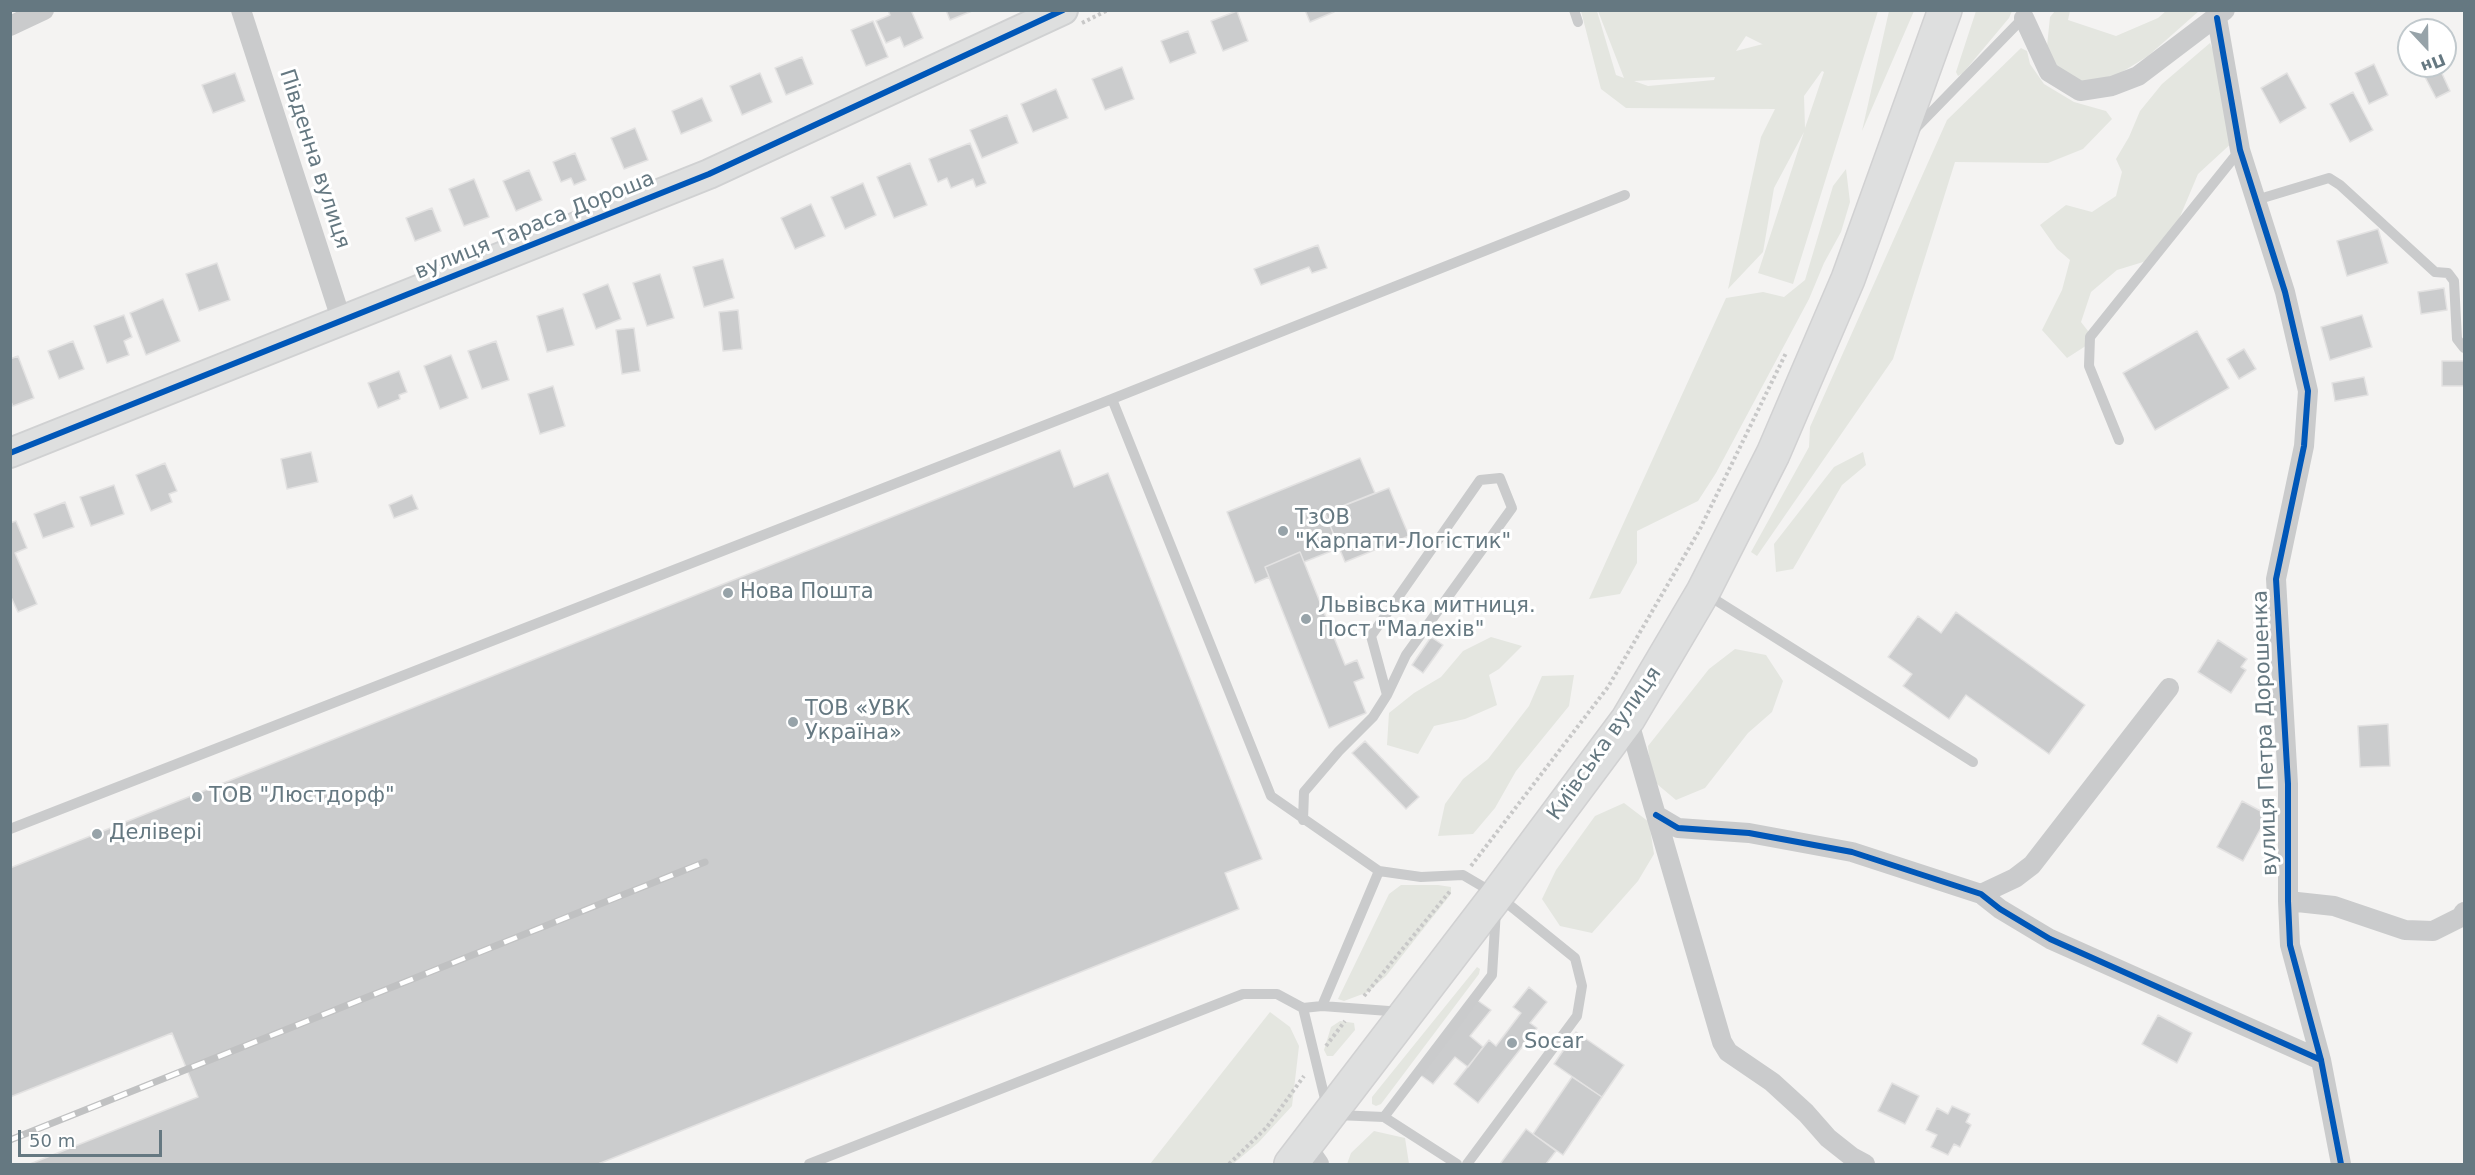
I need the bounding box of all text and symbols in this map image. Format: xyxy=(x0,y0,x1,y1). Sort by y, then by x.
north arrow xyxy=(2397,18,2457,78)
text: Пн xyxy=(2418,50,2448,77)
street label: Південна вулиця xyxy=(273,66,355,252)
street label: вулиця Тараса Дороша xyxy=(412,166,658,286)
place label: ТзОВ "Карпати-Логістик" xyxy=(1295,506,1511,556)
marker: ТзОВ "Карпати-Логістик" xyxy=(1276,524,1290,538)
place label: Нова Пошта xyxy=(740,580,874,606)
marker: Нова Пошта xyxy=(721,586,735,600)
street label: вулиця Петра Дорошенка xyxy=(2248,590,2284,876)
place label: Львівська митниця. Пост "Малехів" xyxy=(1318,594,1536,644)
marker: Львівська митниця. Пост "Малехів" xyxy=(1299,612,1313,626)
street label: Київська вулиця xyxy=(1543,662,1667,826)
place label: ТОВ «УВК Україна» xyxy=(805,697,910,747)
marker: ТОВ «УВК Україна» xyxy=(786,715,800,729)
place label: ТОВ "Люстдорф" xyxy=(209,784,395,810)
marker: ТОВ "Люстдорф" xyxy=(190,790,204,804)
place label: Делівері xyxy=(109,821,202,847)
marker: Делівері xyxy=(90,827,104,841)
place label: Socar xyxy=(1524,1030,1583,1056)
marker: Socar xyxy=(1505,1036,1519,1050)
scale bar xyxy=(21,1118,165,1156)
text: 50 m xyxy=(29,1130,75,1151)

